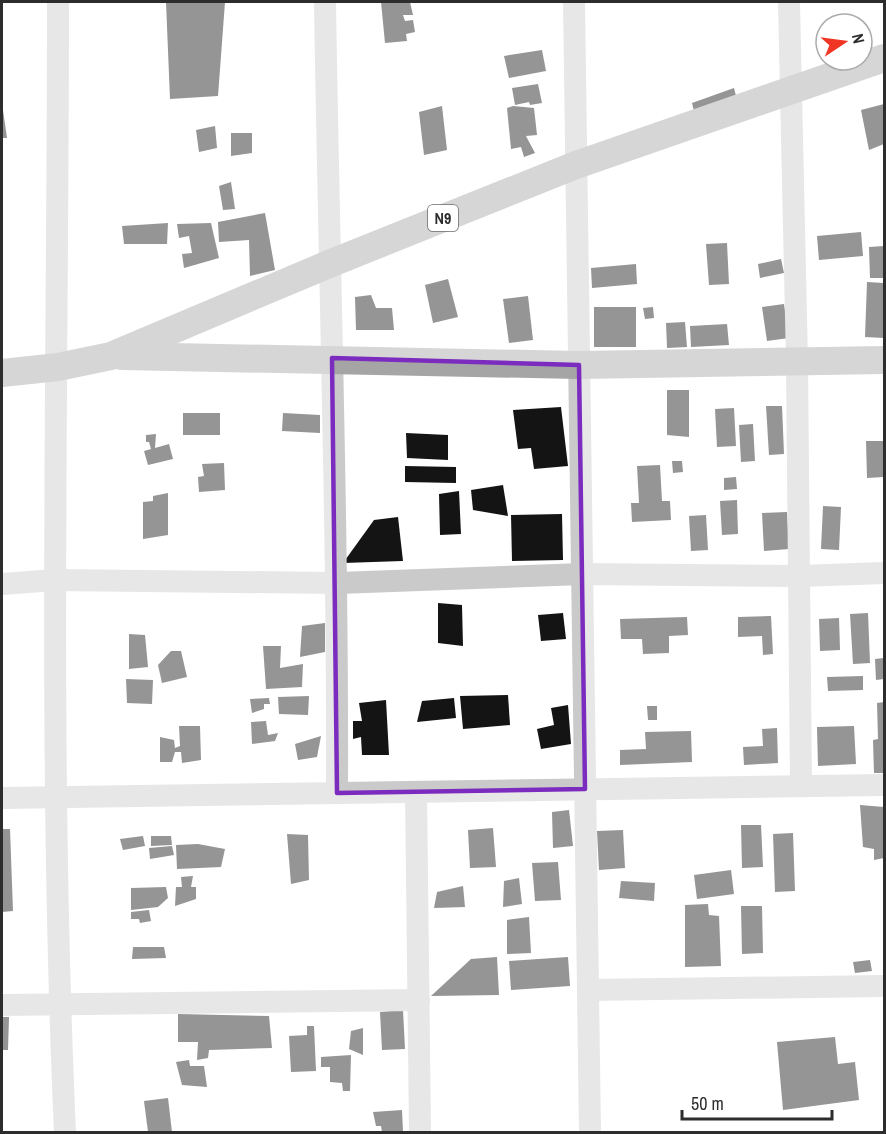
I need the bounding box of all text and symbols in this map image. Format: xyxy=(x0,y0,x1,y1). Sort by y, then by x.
north arrow xyxy=(814,12,874,72)
text: N xyxy=(847,32,870,46)
road number: N9 xyxy=(428,205,458,231)
scale bar xyxy=(682,1083,832,1121)
text: 50 m xyxy=(691,1091,724,1116)

